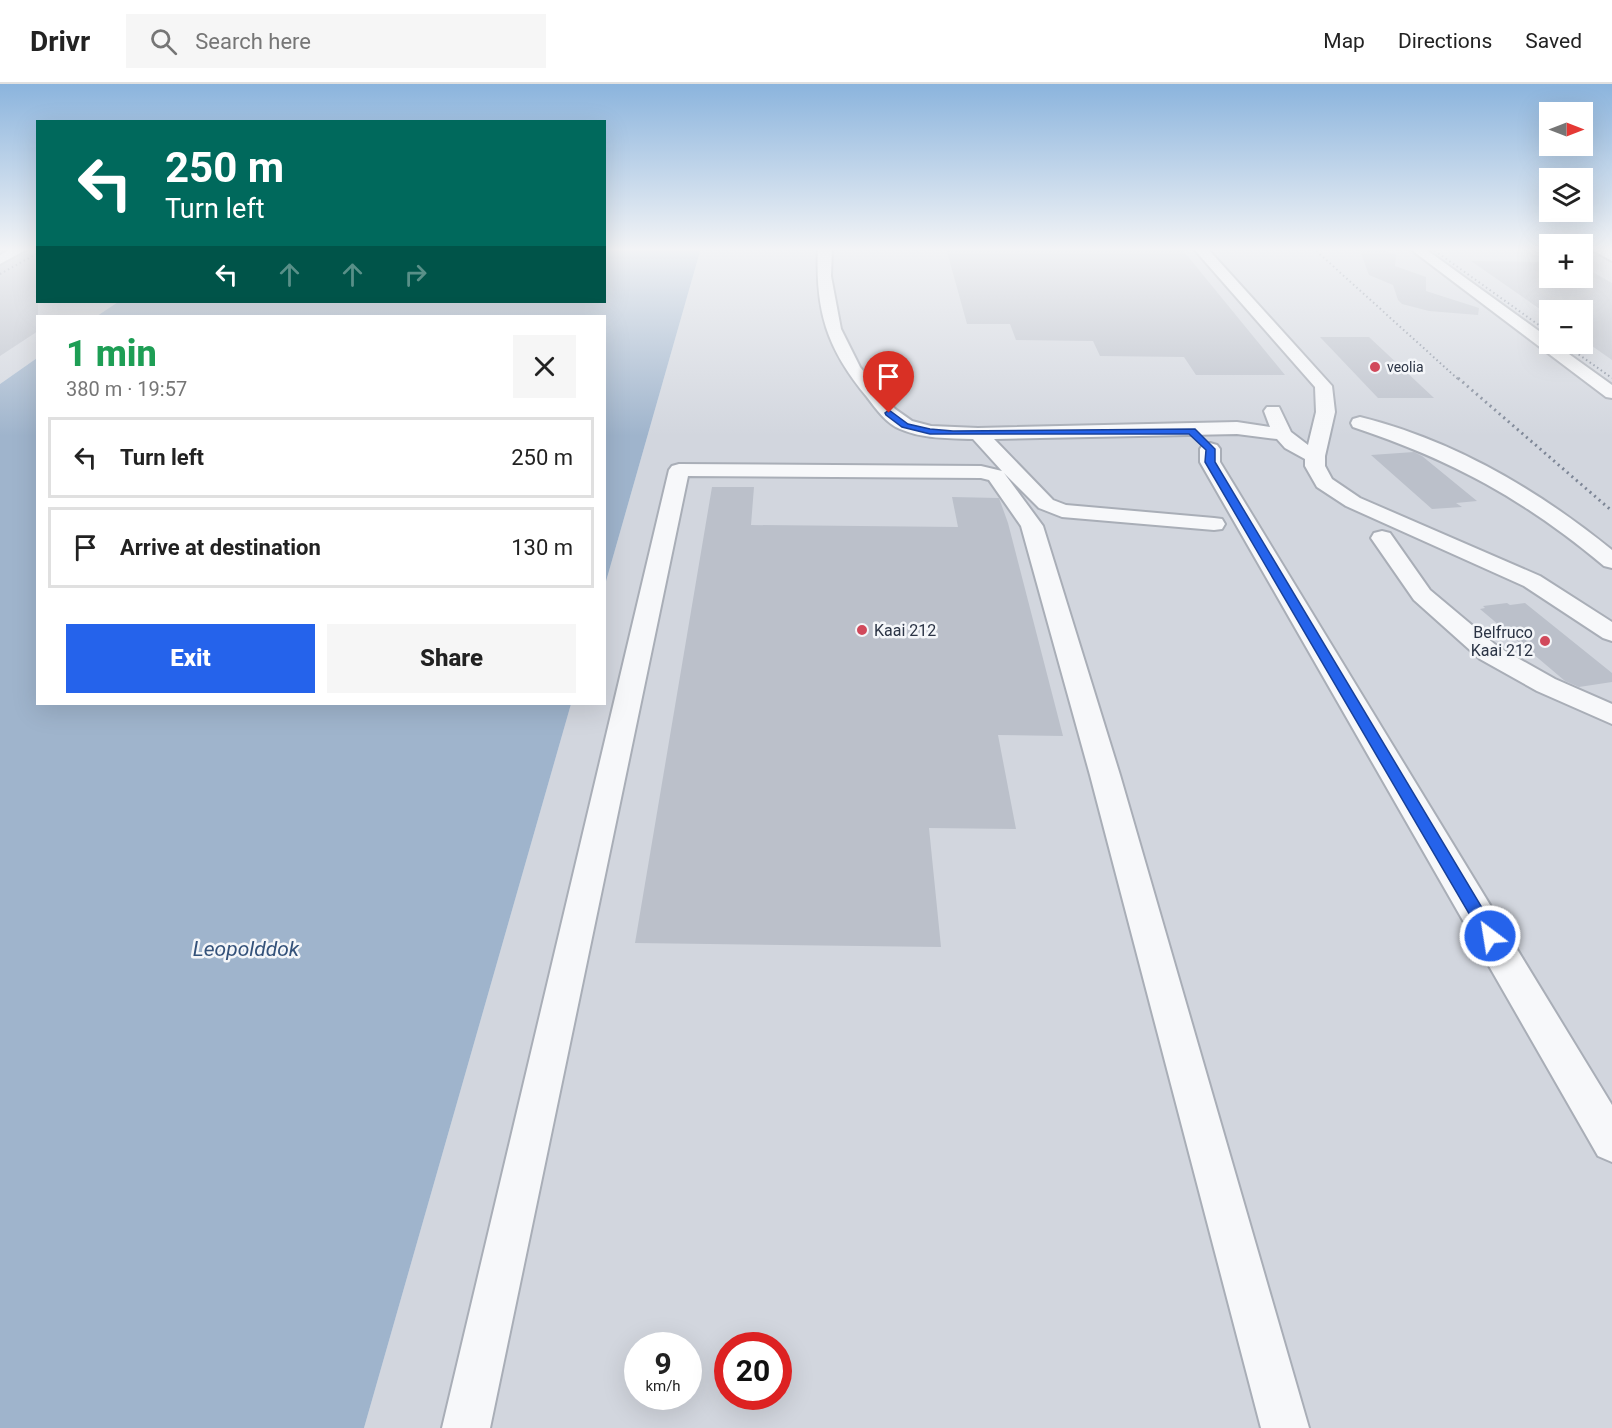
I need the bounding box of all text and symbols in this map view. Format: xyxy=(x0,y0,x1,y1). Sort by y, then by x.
search box xyxy=(126,14,546,68)
text: Drivr xyxy=(30,25,90,58)
icon: search xyxy=(147,25,180,58)
text: Search here xyxy=(195,29,311,54)
text: Map xyxy=(1323,29,1365,53)
text: Directions xyxy=(1398,29,1492,53)
text: Saved xyxy=(1525,29,1582,53)
north arrow xyxy=(1539,102,1593,156)
map controls xyxy=(1539,102,1593,354)
text: 250 m xyxy=(165,143,284,192)
icon: left xyxy=(66,144,144,222)
button: layers xyxy=(1539,168,1593,222)
text: Turn left xyxy=(165,193,265,225)
button: + xyxy=(1539,234,1593,288)
icon: left xyxy=(210,258,243,291)
icon: ahead xyxy=(273,258,306,291)
icon: ahead xyxy=(336,258,369,291)
icon: right xyxy=(399,258,432,291)
button: − xyxy=(1539,300,1593,354)
text: 1 min xyxy=(66,333,157,375)
button: close xyxy=(513,335,576,398)
pin xyxy=(863,351,914,413)
place label: veolia xyxy=(1387,359,1424,375)
icon: arrive xyxy=(872,360,905,393)
marker: veolia xyxy=(1368,360,1382,374)
text: 380 m · 19:57 xyxy=(66,377,187,401)
icon: left xyxy=(69,441,102,474)
text: Turn left xyxy=(120,445,204,470)
text: 250 m xyxy=(511,445,573,470)
icon: arrive xyxy=(69,531,102,564)
text: Arrive at destination xyxy=(120,535,321,560)
text: 130 m xyxy=(511,535,573,560)
place label: Kaai 212 xyxy=(874,621,936,640)
marker: Kaai 212 xyxy=(855,623,869,637)
place label: Belfruco Kaai 212 xyxy=(1471,623,1533,660)
button: Exit xyxy=(66,624,315,693)
button: Share xyxy=(327,624,576,693)
marker: Belfruco Kaai 212 xyxy=(1538,634,1552,648)
position arrow xyxy=(1458,904,1522,968)
water label: Leopolddok xyxy=(193,937,300,961)
speed limit sign: 20 xyxy=(714,1332,792,1410)
text: 9 xyxy=(654,1346,672,1381)
text: km/h xyxy=(645,1377,681,1395)

